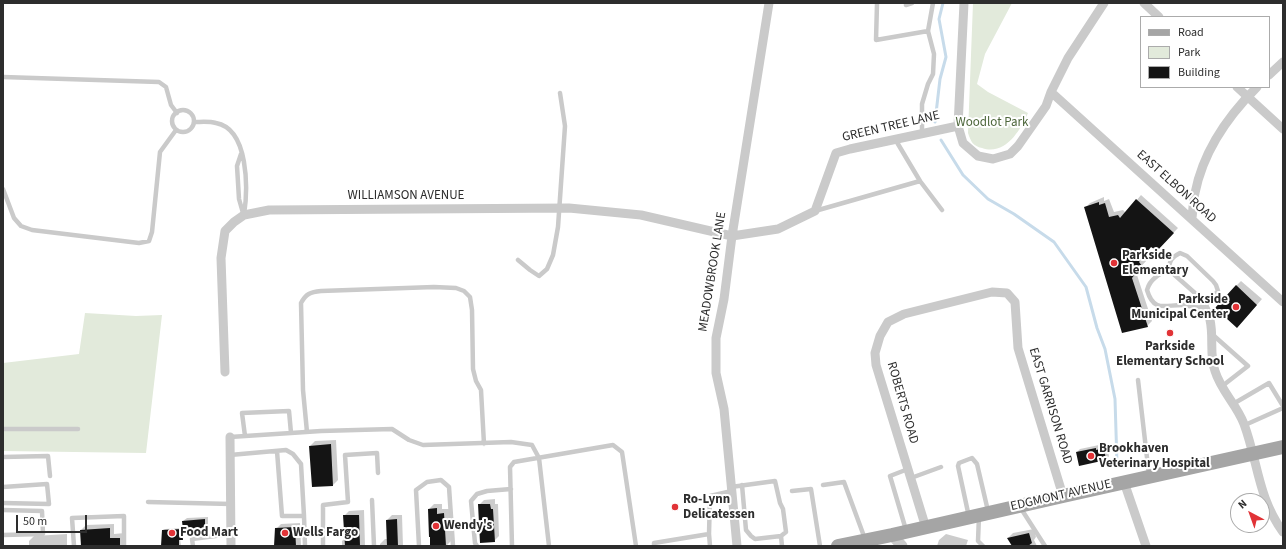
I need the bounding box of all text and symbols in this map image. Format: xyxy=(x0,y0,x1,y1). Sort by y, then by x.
legend xyxy=(1140,16,1270,88)
text: Road xyxy=(1178,24,1204,41)
text: Park xyxy=(1178,44,1200,61)
text: Building xyxy=(1178,64,1220,81)
street label: GREEN TREE LANE xyxy=(841,108,941,146)
park label: Woodlot Park xyxy=(956,115,1028,131)
street label: EAST ELBON ROAD xyxy=(1133,147,1219,227)
street label: WILLIAMSON AVENUE xyxy=(348,188,464,204)
street label: MEADOWBROOK LANE xyxy=(696,211,730,333)
place label: Parkside Elementary xyxy=(1122,248,1188,279)
marker: Parkside Elementary xyxy=(1109,258,1119,268)
place label: Parkside Municipal Center xyxy=(1131,292,1228,323)
marker: Parkside Municipal Center xyxy=(1231,302,1241,312)
marker: Parkside Elementary School xyxy=(1165,328,1175,338)
place label: Parkside Elementary School xyxy=(1116,339,1224,370)
street label: EAST GARRISON ROAD xyxy=(1025,346,1075,466)
street label: ROBERTS ROAD xyxy=(883,360,921,446)
place label: Brookhaven Veterinary Hospital xyxy=(1099,441,1210,472)
marker: Brookhaven Veterinary Hospital xyxy=(1086,451,1096,461)
street label: EDGMONT AVENUE xyxy=(1009,477,1113,515)
place label: Ro-Lynn Delicatessen xyxy=(683,492,755,523)
north arrow xyxy=(1230,493,1270,533)
text: N xyxy=(1235,496,1250,512)
marker: Ro-Lynn Delicatessen xyxy=(670,502,680,512)
scale bar xyxy=(18,507,89,533)
text: 50 m xyxy=(23,513,47,530)
place label: Wendy's xyxy=(444,518,492,534)
marker: Wendy's xyxy=(431,521,441,531)
place label: Food Mart xyxy=(180,525,238,541)
place label: Wells Fargo xyxy=(293,525,358,541)
marker: Food Mart xyxy=(167,528,177,538)
marker: Wells Fargo xyxy=(280,528,290,538)

